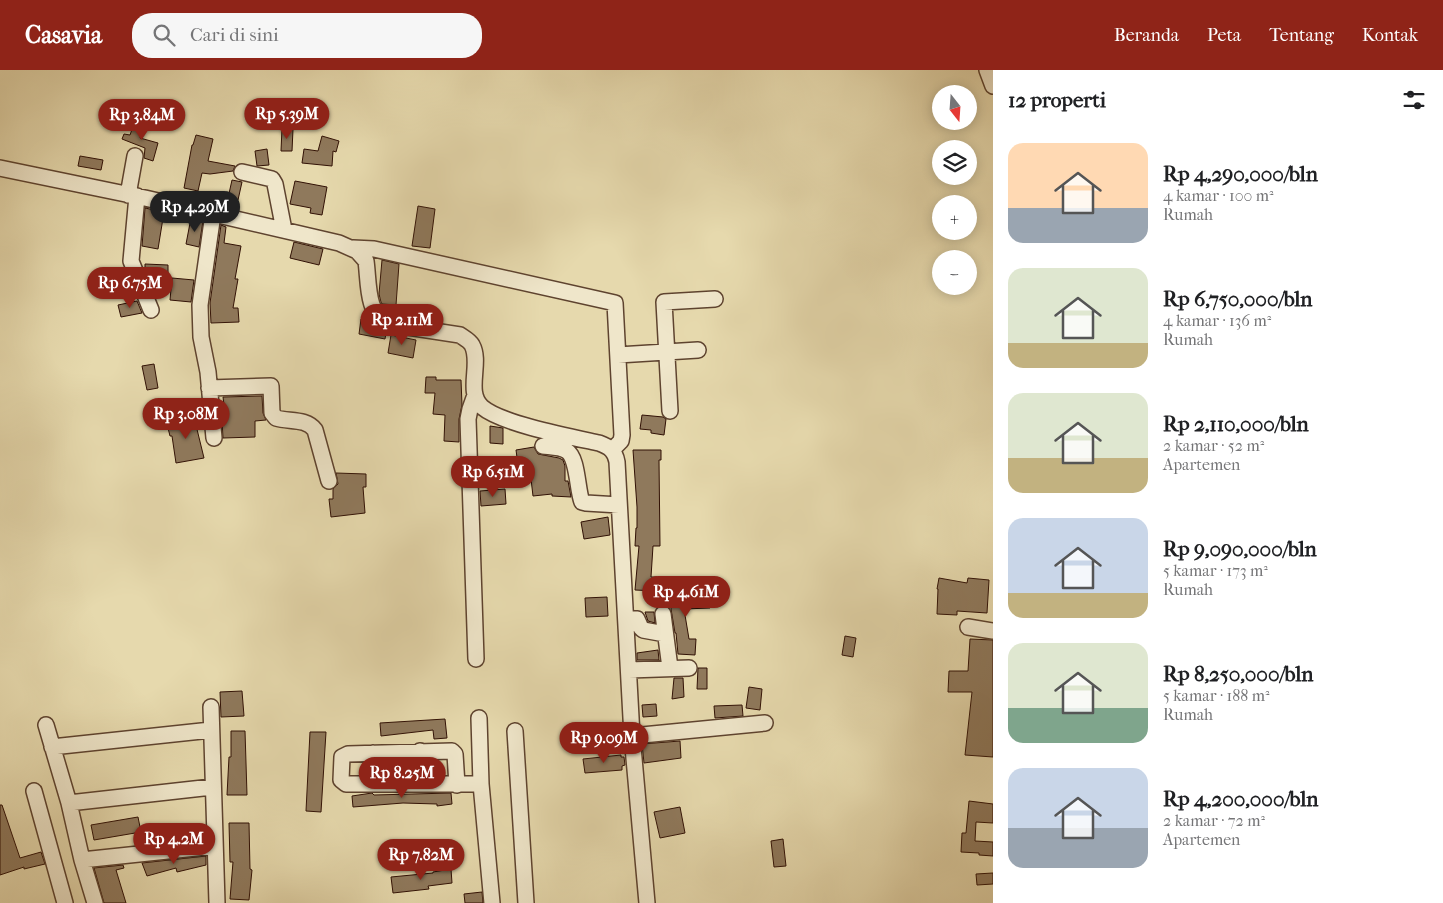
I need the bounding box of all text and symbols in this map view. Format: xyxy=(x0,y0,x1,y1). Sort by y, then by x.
search box xyxy=(132,13,482,58)
text: Casavia xyxy=(25,21,102,49)
icon: search xyxy=(150,21,178,49)
text: Cari di sini xyxy=(190,24,279,46)
text: Beranda xyxy=(1114,25,1179,46)
text: Peta xyxy=(1207,25,1241,46)
text: Tentang xyxy=(1269,25,1334,46)
text: Kontak xyxy=(1362,25,1418,46)
north arrow xyxy=(932,85,978,130)
map controls xyxy=(932,85,977,295)
icon: filters xyxy=(1400,86,1428,114)
text: 12 properti xyxy=(1008,88,1106,112)
pin: Rp 3.84M xyxy=(90,98,194,141)
pin: Rp 5.39M xyxy=(235,98,339,140)
text: Rp 5.39M xyxy=(255,104,319,123)
text: Rp 3.84M xyxy=(109,105,175,124)
button: layers xyxy=(932,140,977,185)
text: Rp 4,290,000/bln xyxy=(1163,162,1318,186)
icon: home xyxy=(1048,163,1108,223)
text: 4 kamar · 100 m² xyxy=(1163,186,1274,205)
pin: Rp 4.29M xyxy=(143,190,247,233)
button: + xyxy=(932,195,977,240)
text: Rp 4.29M xyxy=(161,197,229,216)
text: Rumah xyxy=(1163,205,1213,224)
button: − xyxy=(932,250,977,295)
pin: Rp 6.75M xyxy=(78,266,182,309)
text: Rp 6.75M xyxy=(98,273,162,292)
text: Rp 6,750,000/bln xyxy=(1163,287,1312,311)
icon: home xyxy=(1048,288,1108,348)
pin: Rp 2.11M xyxy=(350,304,454,346)
text: Rp 2.11M xyxy=(371,310,433,329)
text: 4 kamar · 136 m² xyxy=(1163,311,1271,330)
text: Rumah xyxy=(1163,330,1213,349)
pin: Rp 3.08M xyxy=(134,398,238,440)
text: Rp 3.08M xyxy=(154,404,218,423)
text: Rp 2,110,000/bln xyxy=(1163,412,1309,436)
icon: home xyxy=(1048,413,1108,473)
text: 2 kamar · 52 m² xyxy=(1163,436,1264,455)
text: Apartemen xyxy=(1163,455,1240,474)
pin: Rp 6.51M xyxy=(441,456,545,498)
text: Rp 6.51M xyxy=(462,462,524,481)
text: Rp 9,090,000/bln xyxy=(1163,537,1317,561)
icon: home xyxy=(1048,538,1108,598)
text: 5 kamar · 173 m² xyxy=(1163,561,1268,580)
pin: Rp 4.61M xyxy=(634,576,738,618)
text: Rumah xyxy=(1163,580,1213,599)
text: Rp 4.61M xyxy=(653,582,719,601)
text: Rp 8,250,000/bln xyxy=(1163,662,1313,686)
icon: home xyxy=(1048,663,1108,723)
text: 5 kamar · 188 m² xyxy=(1163,686,1270,705)
text: Rumah xyxy=(1163,705,1213,724)
pin: Rp 9.09M xyxy=(552,722,656,764)
text: Rp 9.09M xyxy=(570,728,638,747)
pin: Rp 8.25M xyxy=(350,756,454,799)
text: Rp 8.25M xyxy=(370,763,434,782)
text: Rp 4,200,000/bln xyxy=(1163,787,1318,811)
icon: home xyxy=(1048,788,1108,848)
text: 2 kamar · 72 m² xyxy=(1163,811,1265,830)
pin: Rp 4.2M xyxy=(128,822,220,865)
text: Rp 4.2M xyxy=(144,829,204,848)
text: Apartemen xyxy=(1163,830,1240,849)
pin: Rp 7.82M xyxy=(369,838,473,881)
text: Rp 7.82M xyxy=(388,845,454,864)

